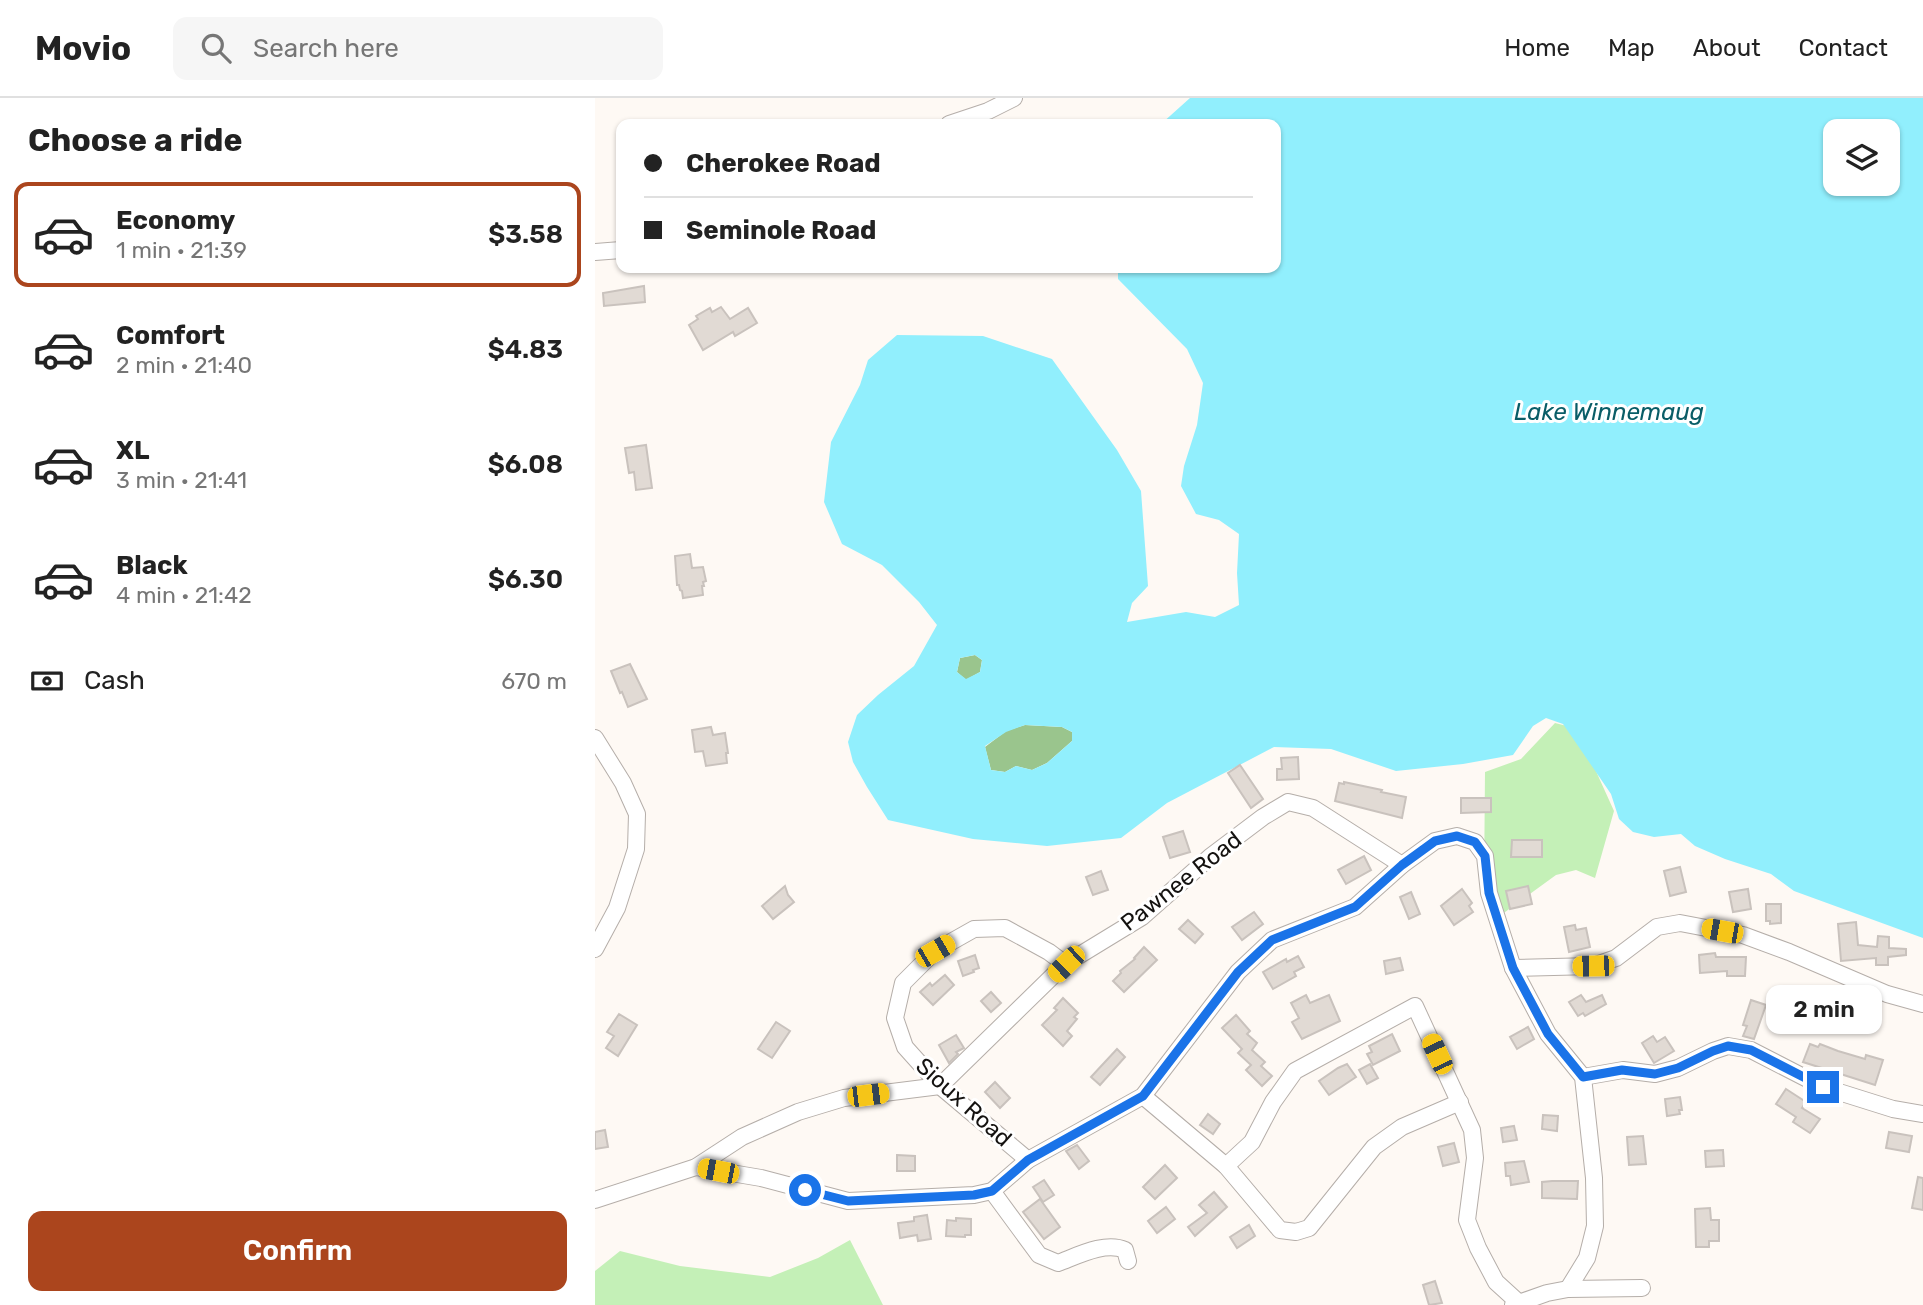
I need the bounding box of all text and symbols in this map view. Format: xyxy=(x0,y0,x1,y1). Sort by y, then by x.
search box xyxy=(173,17,663,80)
text: Movio xyxy=(35,29,131,68)
icon: search xyxy=(197,29,235,67)
text: Search here xyxy=(253,33,399,64)
text: Home xyxy=(1504,34,1570,62)
text: Map xyxy=(1608,34,1655,62)
text: About xyxy=(1693,34,1761,62)
text: Contact xyxy=(1799,34,1888,62)
map controls xyxy=(1823,119,1900,196)
button: layers xyxy=(1823,119,1900,196)
text: Choose a ride xyxy=(28,121,242,159)
text: Cherokee Road xyxy=(686,148,881,179)
icon: car xyxy=(32,203,95,266)
text: Economy xyxy=(116,205,235,236)
text: Seminole Road xyxy=(686,215,876,246)
text: $3.58 xyxy=(488,219,563,250)
text: 1 min · 21:39 xyxy=(116,236,247,264)
icon: car xyxy=(32,318,95,381)
text: Comfort xyxy=(116,320,225,351)
text: $4.83 xyxy=(488,334,563,365)
text: 2 min · 21:40 xyxy=(116,351,252,379)
water label: Lake Winnemaug xyxy=(1514,398,1704,426)
icon: car xyxy=(32,433,95,496)
text: XL xyxy=(116,435,149,466)
text: $6.08 xyxy=(488,449,563,480)
text: 3 min · 21:41 xyxy=(116,466,247,494)
icon: car xyxy=(32,548,95,611)
text: Black xyxy=(116,550,188,581)
text: $6.30 xyxy=(488,564,563,595)
text: 4 min · 21:42 xyxy=(116,581,252,609)
icon: cash xyxy=(28,662,66,700)
text: Cash xyxy=(84,665,145,696)
text: 670 m xyxy=(501,667,567,695)
street label: Pawnee Road xyxy=(1115,825,1247,937)
car xyxy=(1700,917,1745,945)
car xyxy=(912,931,959,971)
car xyxy=(1044,942,1089,986)
car xyxy=(1572,955,1615,977)
callout: 2 min xyxy=(1765,986,1881,1034)
text: 2 min xyxy=(1793,995,1855,1023)
car xyxy=(1419,1031,1456,1077)
street label: Sioux Road xyxy=(910,1052,1018,1152)
route end xyxy=(1807,1071,1839,1103)
car xyxy=(846,1082,891,1108)
car xyxy=(696,1157,741,1185)
route start xyxy=(789,1174,821,1206)
button: Confirm xyxy=(28,1211,567,1291)

